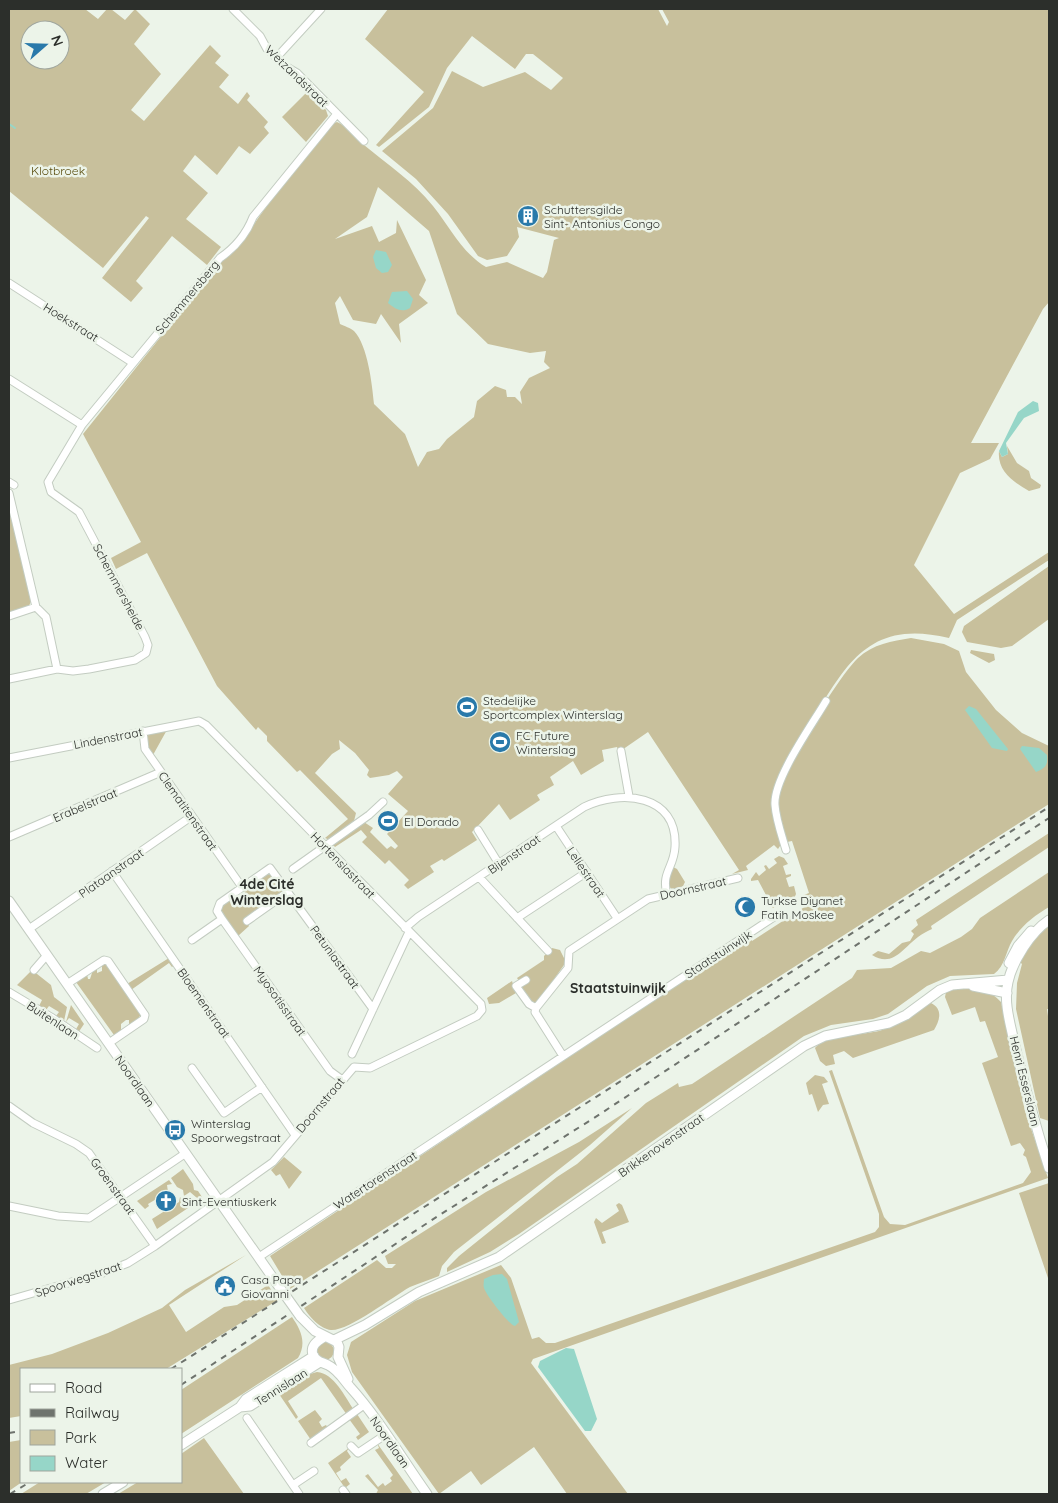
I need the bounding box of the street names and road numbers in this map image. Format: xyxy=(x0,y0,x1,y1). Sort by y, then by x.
street label: Wetzandstraat xyxy=(262,42,332,110)
street label: Schemmersberg xyxy=(152,257,222,337)
street label: Hoekstraat xyxy=(41,299,101,345)
street label: Schemmersheide xyxy=(90,541,148,633)
street label: Lindenstraat xyxy=(72,724,144,752)
street label: Clematitenstraat xyxy=(155,769,221,853)
street label: Erabelstraat xyxy=(51,785,119,825)
street label: Hortensiastraat xyxy=(308,829,378,901)
street label: Bijenstraat xyxy=(485,831,543,877)
street label: Leliestraat xyxy=(564,844,608,900)
street label: Plataanstraat xyxy=(76,845,146,901)
street label: Doornstraat xyxy=(658,873,728,903)
street label: Petuniastraat xyxy=(307,922,363,992)
street label: Staatstuinwijk xyxy=(682,927,754,981)
street label: Myosotisstraat xyxy=(250,963,310,1039)
street label: Bloemenstraat xyxy=(174,965,234,1041)
street label: Buitenlaan xyxy=(24,998,82,1042)
street label: Henri Esserslaan xyxy=(1007,1034,1043,1128)
street label: Noordlaan xyxy=(112,1052,158,1110)
street label: Doornstraat xyxy=(293,1074,347,1136)
street label: Brikkenovenstraat xyxy=(615,1110,707,1180)
street label: Watertorenstraat xyxy=(330,1147,420,1213)
street label: Groenstraat xyxy=(87,1155,139,1217)
street label: Spoorwegstraat xyxy=(33,1258,123,1300)
street label: Tennislaan xyxy=(252,1365,310,1409)
street label: Noordlaan xyxy=(367,1413,413,1471)

